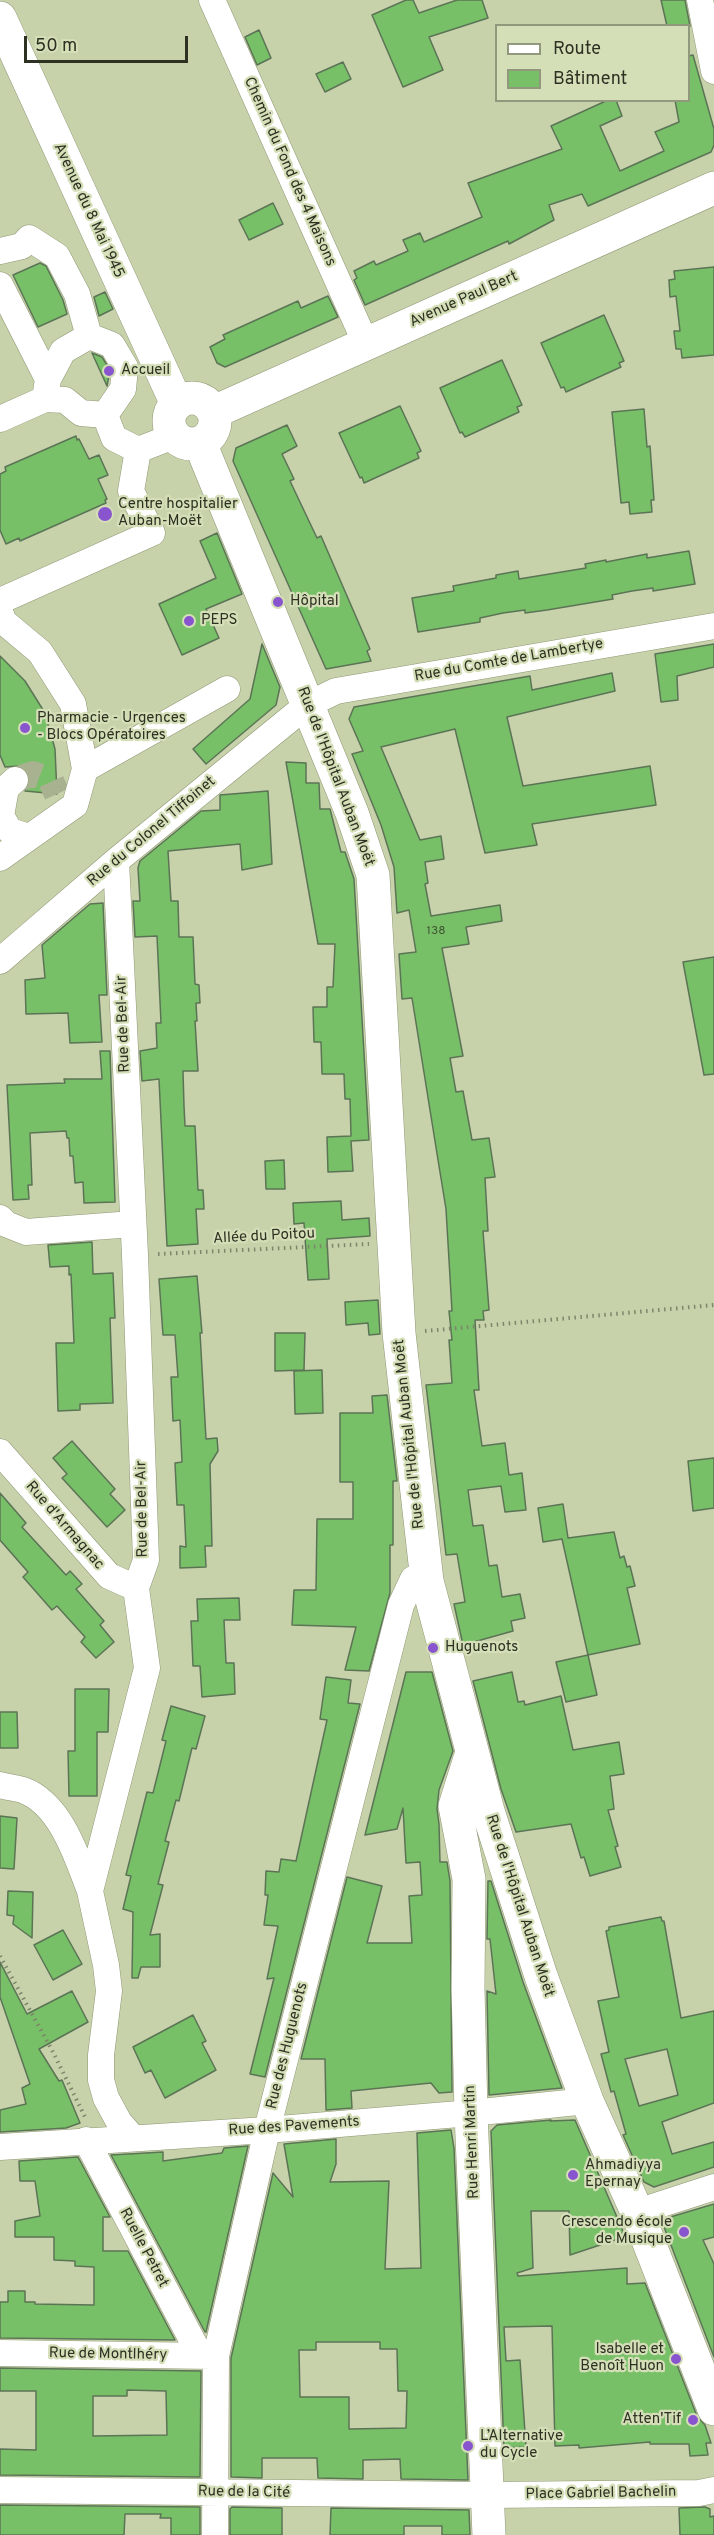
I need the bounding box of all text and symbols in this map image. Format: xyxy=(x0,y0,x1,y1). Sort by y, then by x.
scale bar xyxy=(27,24,190,62)
legend xyxy=(495,24,690,102)
text: 50 m xyxy=(35,35,77,58)
text: Route xyxy=(553,38,601,61)
text: Bâtiment xyxy=(553,68,627,91)
street label: Chemin du Fond des 4 Maisons xyxy=(239,75,339,269)
street label: Avenue du 8 Mai 1945 xyxy=(49,141,127,281)
street label: Avenue Paul Bert xyxy=(407,268,521,332)
place label: Accueil xyxy=(121,362,170,380)
marker: Accueil xyxy=(102,364,116,378)
place label: Centre hospitalier Auban-Moët xyxy=(118,496,238,531)
marker: Centre hospitalier Auban-Moët xyxy=(96,505,114,523)
place label: Hôpital xyxy=(290,593,339,611)
marker: Hôpital xyxy=(271,595,285,609)
place label: PEPS xyxy=(201,612,237,630)
marker: PEPS xyxy=(182,614,196,628)
street label: Rue du Comte de Lambertye xyxy=(413,636,605,686)
street label: Rue de l'Hôpital Auban Moët xyxy=(292,685,378,869)
place label: Pharmacie - Urgences - Blocs Opératoires xyxy=(37,710,186,745)
marker: Pharmacie - Urgences - Blocs Opératoires xyxy=(18,721,32,735)
street label: Rue du Colonel Tiffoinet xyxy=(84,773,220,891)
house number: 138 xyxy=(426,925,446,939)
street label: Rue de Bel-Air xyxy=(113,975,135,1073)
street label: Allée du Poitou xyxy=(213,1225,315,1249)
street label: Rue de l'Hôpital Auban Moët xyxy=(391,1338,429,1530)
street label: Rue de Bel-Air xyxy=(133,1460,153,1558)
street label: Rue d'Armagnac xyxy=(21,1478,107,1574)
place label: Huguenots xyxy=(445,1639,518,1657)
marker: Huguenots xyxy=(426,1641,440,1655)
street label: Rue de l'Hôpital Auban Moët xyxy=(481,1813,557,1999)
street label: Rue des Huguenots xyxy=(264,1981,312,2111)
street label: Rue Henri Martin xyxy=(462,2085,484,2199)
street label: Rue des Pavements xyxy=(228,2113,360,2141)
place label: Ahmadiyya Epernay xyxy=(585,2157,661,2192)
marker: Ahmadiyya Epernay xyxy=(566,2168,580,2182)
street label: Ruelle Petret xyxy=(115,2205,171,2291)
place label: Crescendo école de Musique xyxy=(561,2214,672,2249)
marker: Crescendo école de Musique xyxy=(677,2225,691,2239)
place label: Isabelle et Benoît Huon xyxy=(580,2341,664,2376)
street label: Rue de Montlhéry xyxy=(49,2345,167,2365)
marker: Isabelle et Benoît Huon xyxy=(669,2352,683,2366)
place label: Atten'Tif xyxy=(623,2411,681,2429)
marker: Atten'Tif xyxy=(686,2413,700,2427)
place label: L’Alternative du Cycle xyxy=(480,2428,563,2463)
marker: L’Alternative du Cycle xyxy=(461,2439,475,2453)
street label: Rue de la Cité xyxy=(198,2483,290,2503)
street label: Place Gabriel Bachelin xyxy=(525,2484,677,2504)

